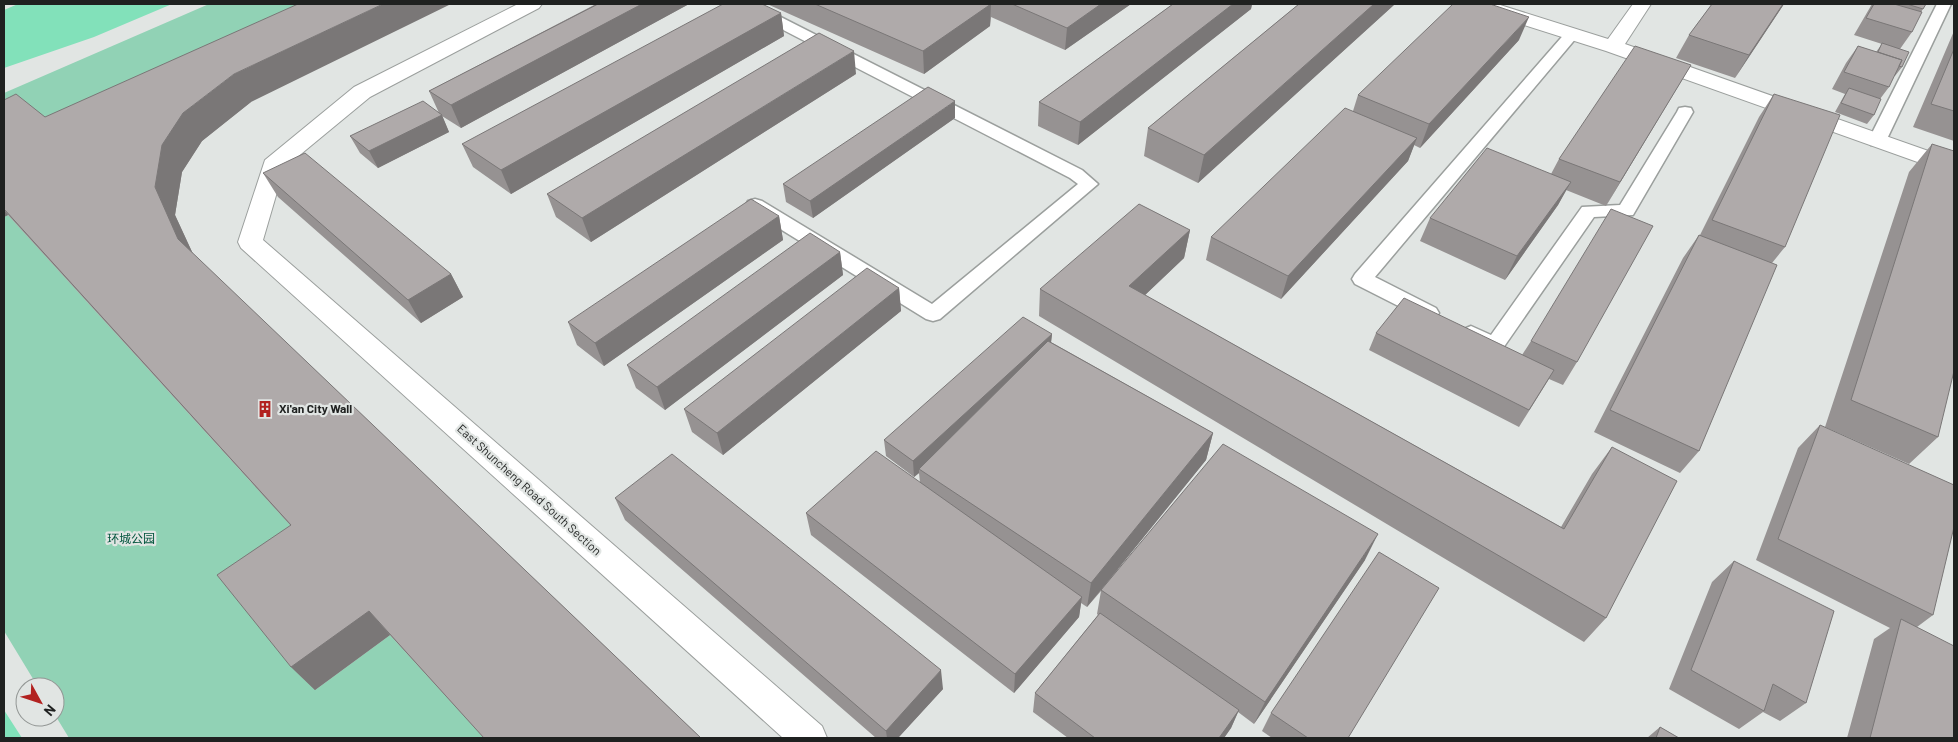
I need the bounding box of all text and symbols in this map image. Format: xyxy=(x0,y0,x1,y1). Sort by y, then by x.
building icon: Xi'an City Wall xyxy=(255,399,275,419)
place label: Xi'an City Wall xyxy=(279,401,352,415)
street label: East Shuncheng Road South Section xyxy=(455,421,604,558)
park label: 环城公园 xyxy=(107,531,155,545)
north arrow xyxy=(15,677,65,727)
text: N xyxy=(41,702,60,720)

